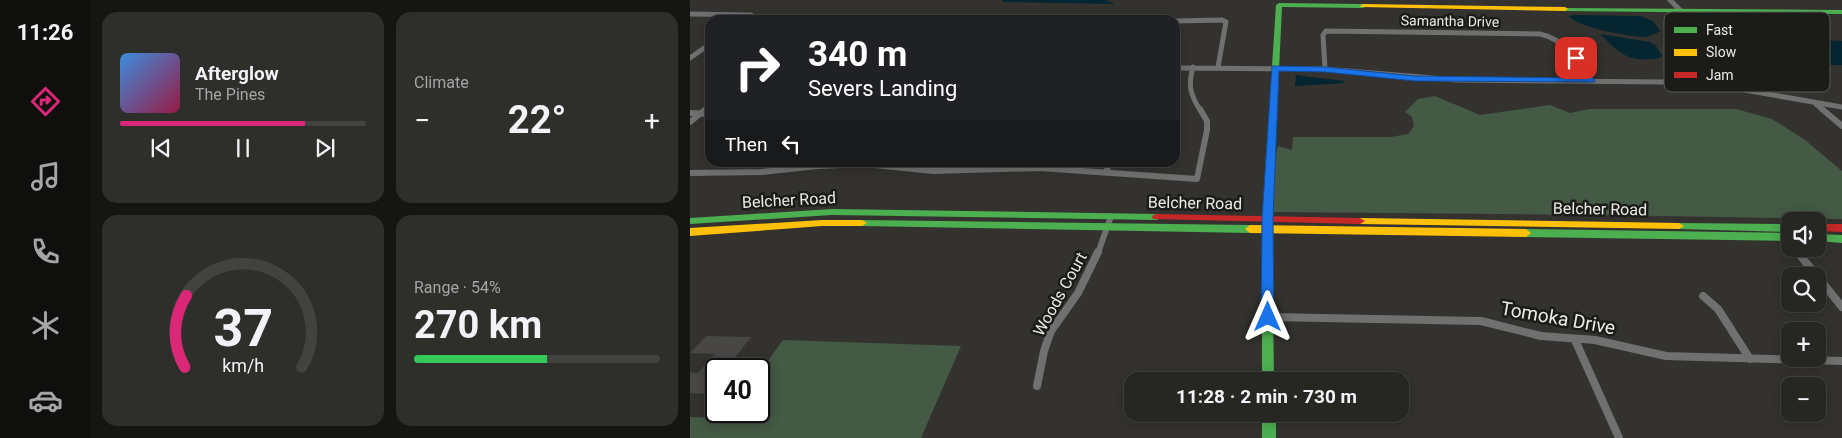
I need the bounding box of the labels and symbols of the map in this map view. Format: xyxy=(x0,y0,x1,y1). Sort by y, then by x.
street label: Samantha Drive xyxy=(1401,12,1499,30)
legend xyxy=(1664,12,1830,92)
text: Fast xyxy=(1706,22,1733,38)
pin xyxy=(1555,37,1597,79)
text: Slow xyxy=(1706,44,1737,60)
text: Jam xyxy=(1706,67,1734,83)
street label: Belcher Road xyxy=(742,188,836,212)
street label: Belcher Road xyxy=(1148,193,1242,213)
street label: Belcher Road xyxy=(1553,199,1647,219)
street label: Woods Court xyxy=(1029,249,1091,339)
position arrow xyxy=(1241,290,1293,342)
street label: Tomoka Drive xyxy=(1499,297,1617,339)
speed limit sign: 40 xyxy=(705,358,770,423)

